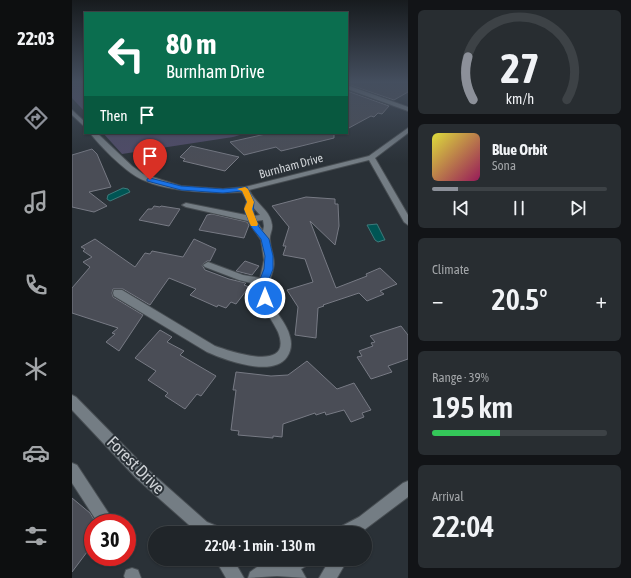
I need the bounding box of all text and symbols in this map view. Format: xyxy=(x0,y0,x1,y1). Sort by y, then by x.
text: 22:03 xyxy=(17,28,55,49)
icon: left xyxy=(100,28,152,80)
text: 80 m xyxy=(166,28,216,60)
text: 27 xyxy=(500,44,539,92)
text: Burnham Drive xyxy=(166,61,265,82)
text: km/h xyxy=(505,91,534,107)
icon: directions xyxy=(22,104,50,132)
icon: arrive xyxy=(136,104,158,126)
text: Then xyxy=(100,107,128,124)
pin xyxy=(133,139,167,180)
text: Blue Orbit xyxy=(492,141,547,158)
icon: arrive xyxy=(139,145,161,167)
street label: Burnham Drive xyxy=(257,151,325,181)
text: Sona xyxy=(492,158,516,173)
icon: music xyxy=(22,188,50,216)
icon: previous xyxy=(450,197,472,219)
icon: pause xyxy=(508,197,530,219)
icon: next xyxy=(567,197,589,219)
text: Climate xyxy=(432,262,469,277)
icon: phone xyxy=(22,271,50,299)
position arrow xyxy=(244,277,286,319)
text: 20.5° xyxy=(492,282,547,316)
text: − xyxy=(432,287,443,313)
text: + xyxy=(596,287,607,313)
icon: climate xyxy=(22,355,50,383)
text: Range · 39% xyxy=(432,370,489,385)
text: 195 km xyxy=(432,390,513,424)
street label: Forest Drive xyxy=(103,432,169,498)
icon: car xyxy=(22,439,50,467)
text: Arrival xyxy=(432,489,464,504)
text: 22:04 xyxy=(432,509,494,543)
speed limit sign: 30 xyxy=(84,514,136,566)
icon: filters xyxy=(22,522,50,550)
text: 22:04 · 1 min · 130 m xyxy=(205,537,315,554)

